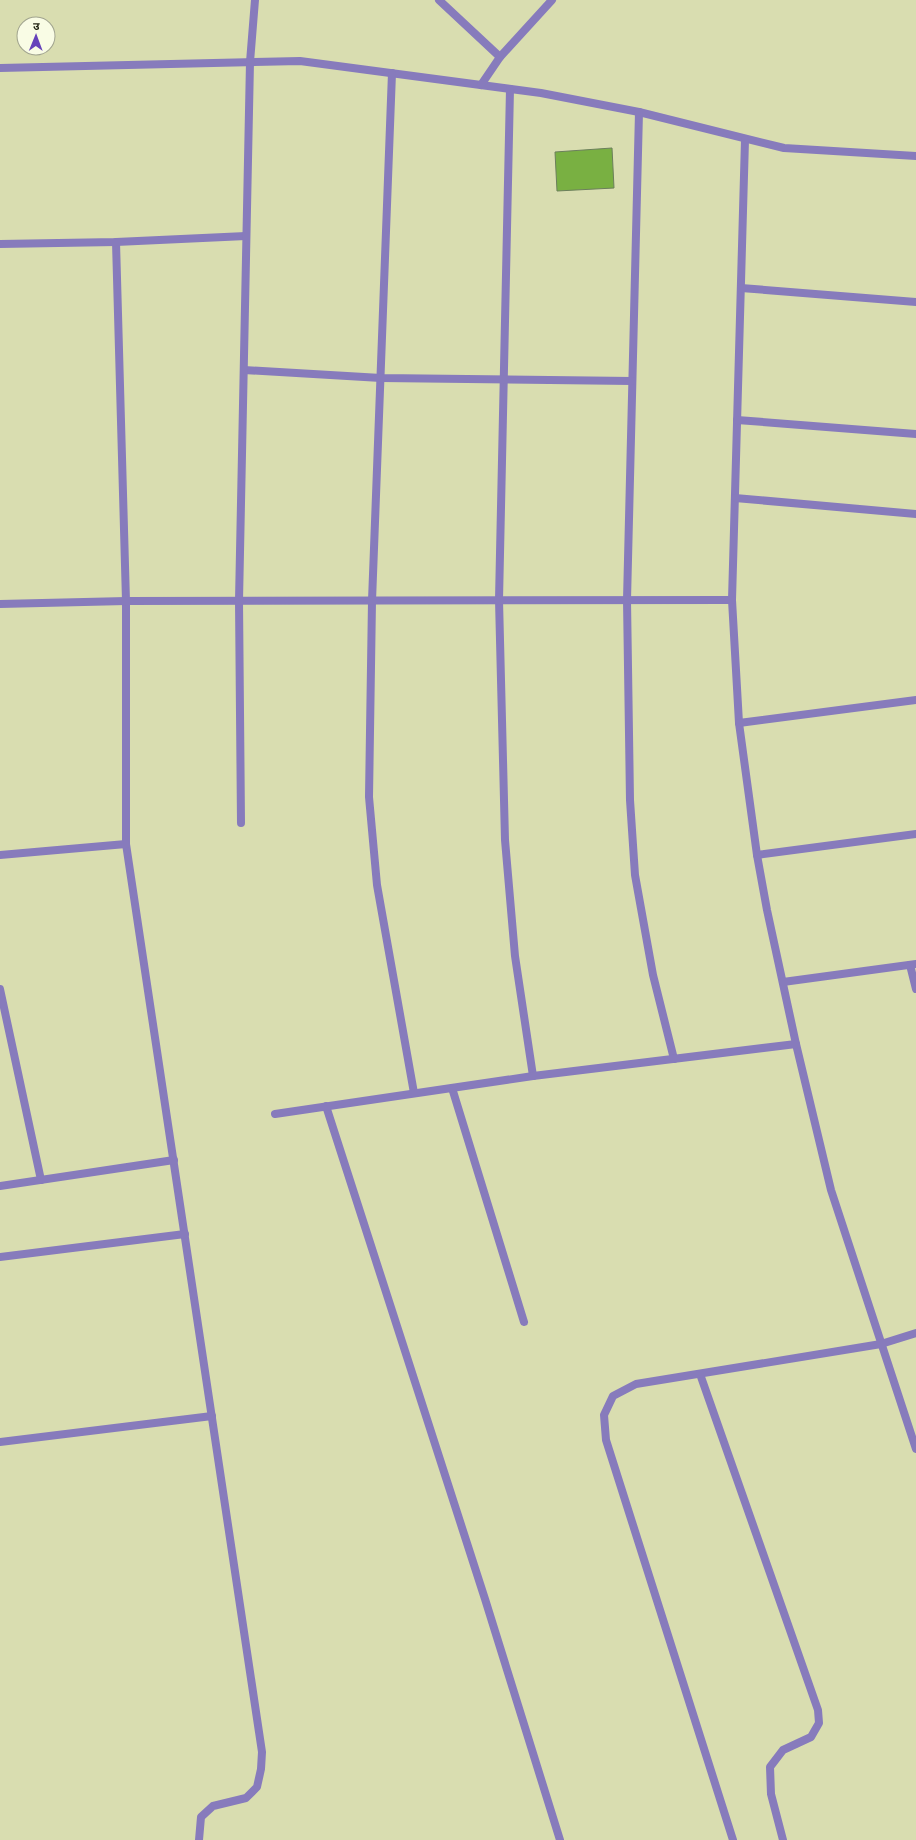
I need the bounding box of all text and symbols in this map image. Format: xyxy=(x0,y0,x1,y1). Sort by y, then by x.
north arrow xyxy=(16,16,56,56)
text: उ xyxy=(33,20,40,33)

